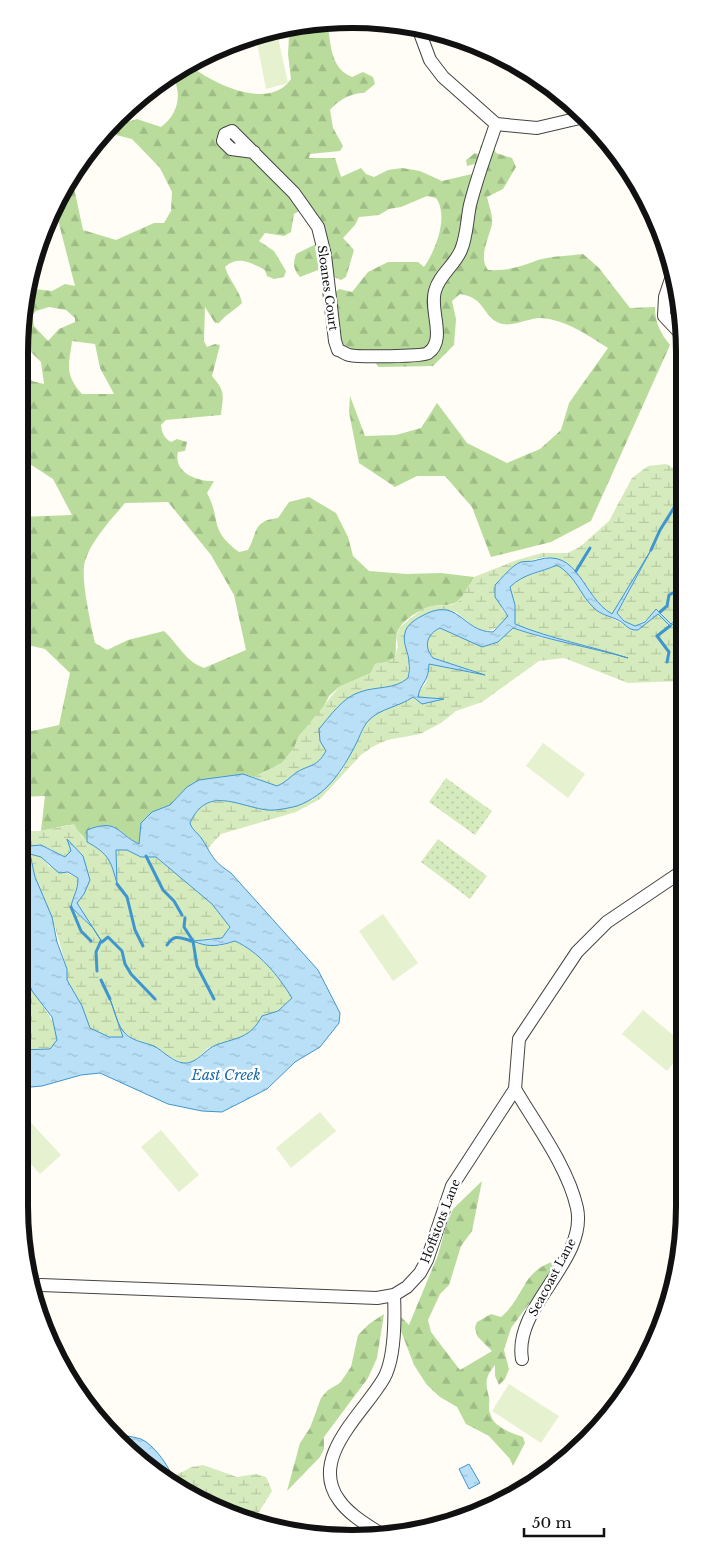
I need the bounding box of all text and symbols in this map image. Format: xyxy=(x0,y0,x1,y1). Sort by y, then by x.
street label: Sloanes Court xyxy=(315,244,341,332)
water label: East Creek xyxy=(191,1066,260,1084)
street label: Hoffstots Lane xyxy=(417,1177,463,1265)
street label: Seacoast Lane xyxy=(525,1235,579,1319)
scale bar xyxy=(524,1506,604,1538)
text: 50 m xyxy=(532,1513,572,1532)

